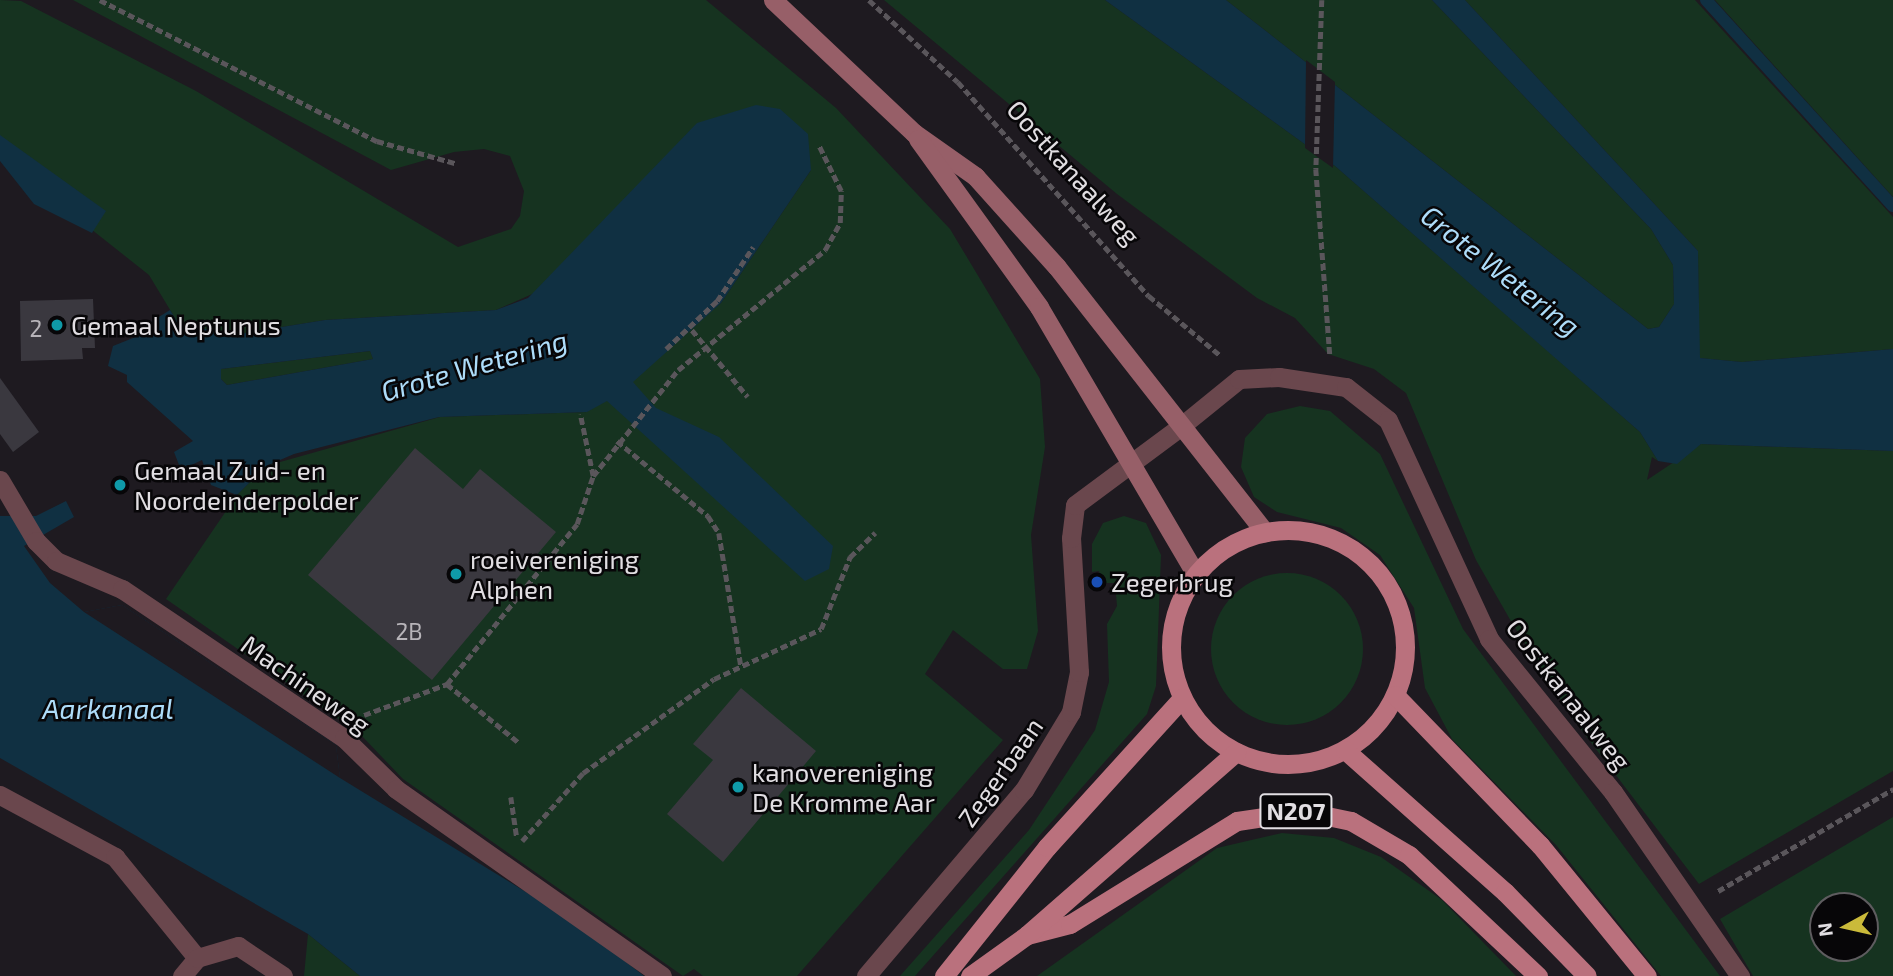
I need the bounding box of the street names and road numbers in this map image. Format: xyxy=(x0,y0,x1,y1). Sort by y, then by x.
street label: Oostkanaalweg xyxy=(1001,93,1147,251)
street label: Oostkanaalweg xyxy=(1500,612,1638,776)
street label: Machineweg xyxy=(236,628,376,740)
street label: Zegerbaan xyxy=(951,711,1049,833)
road number: N207 xyxy=(1259,790,1333,832)

